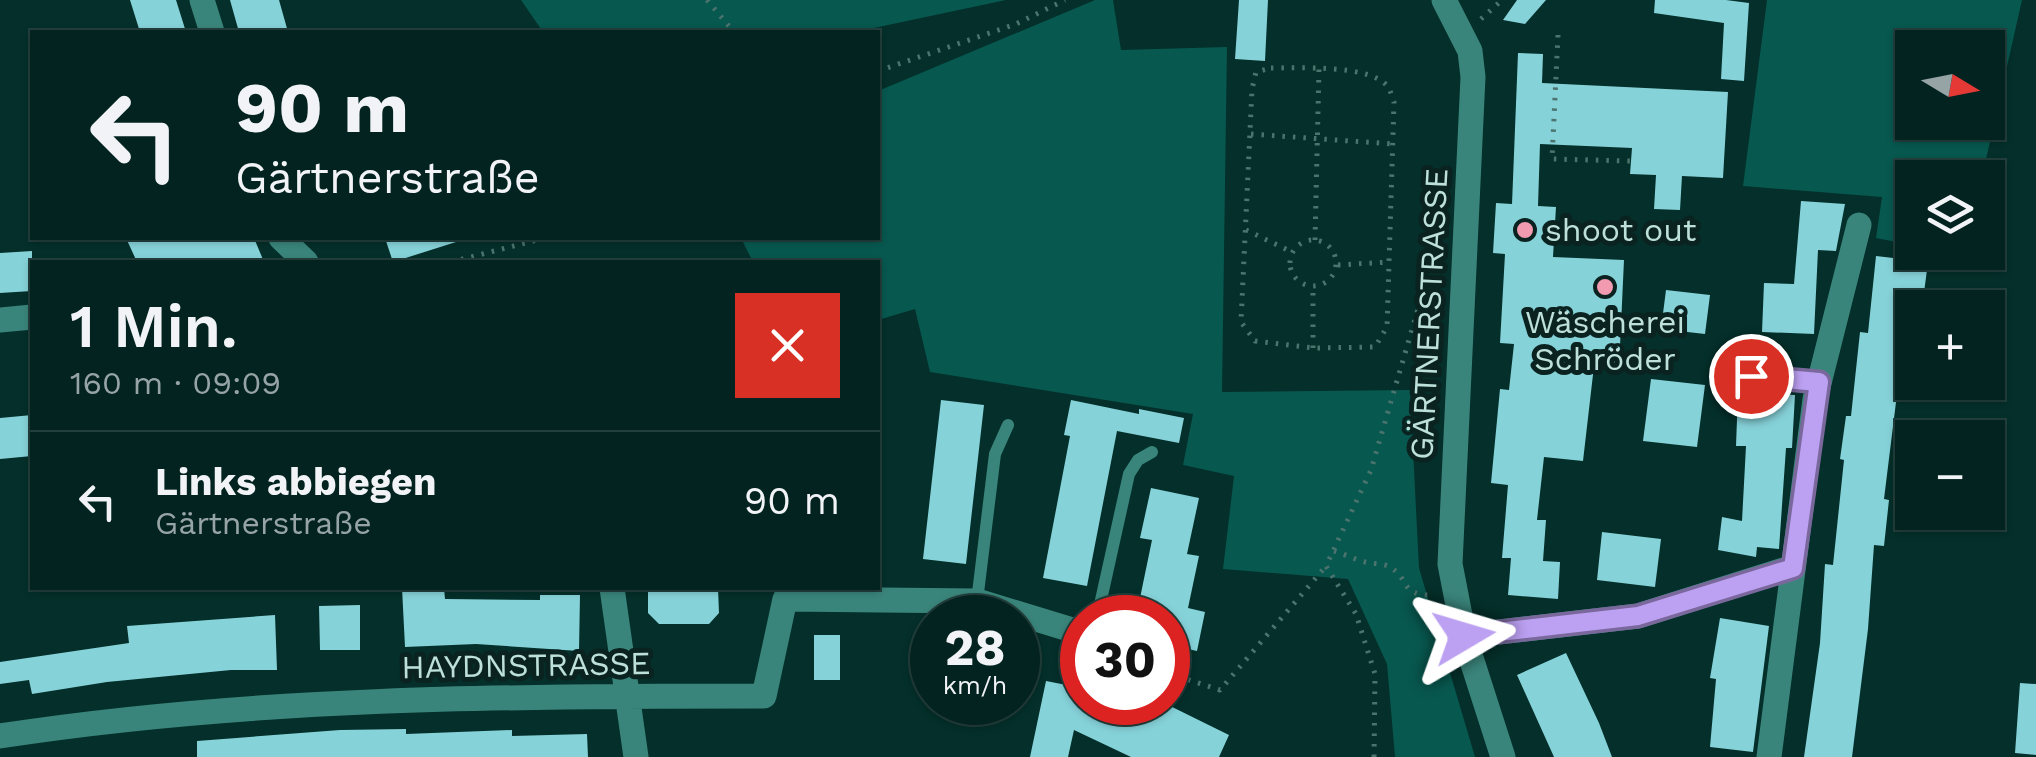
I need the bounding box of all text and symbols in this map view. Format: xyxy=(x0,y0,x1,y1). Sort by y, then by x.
north arrow xyxy=(1895,30,2005,140)
map controls xyxy=(1895,30,2005,530)
text: 90 m xyxy=(235,67,409,149)
icon: left xyxy=(70,70,200,200)
text: Gärtnerstraße xyxy=(235,151,540,204)
button: layers xyxy=(1895,160,2005,270)
street label: GÄRTNERSTRASSE xyxy=(1402,167,1456,461)
place label: shoot out xyxy=(1545,211,1696,249)
marker: shoot out xyxy=(1514,219,1536,241)
marker: Wäscherei Schröder xyxy=(1594,276,1616,298)
button: + xyxy=(1895,290,2005,400)
text: 1 Min. xyxy=(70,291,238,362)
button: close xyxy=(735,293,840,398)
place label: Wäscherei Schröder xyxy=(1525,303,1685,378)
pin xyxy=(1709,334,1794,419)
icon: arrive xyxy=(1724,349,1779,404)
text: 160 m · 09:09 xyxy=(70,364,281,402)
button: − xyxy=(1895,420,2005,530)
text: Links abbiegen xyxy=(155,460,437,504)
icon: left xyxy=(70,474,125,529)
text: 90 m xyxy=(744,479,840,523)
text: Gärtnerstraße xyxy=(155,504,372,542)
position arrow xyxy=(1412,584,1516,688)
speed limit sign: 30 xyxy=(1060,595,1190,725)
text: 28 xyxy=(944,618,1006,677)
street label: HAYDNSTRASSE xyxy=(401,644,651,686)
text: km/h xyxy=(943,671,1007,700)

